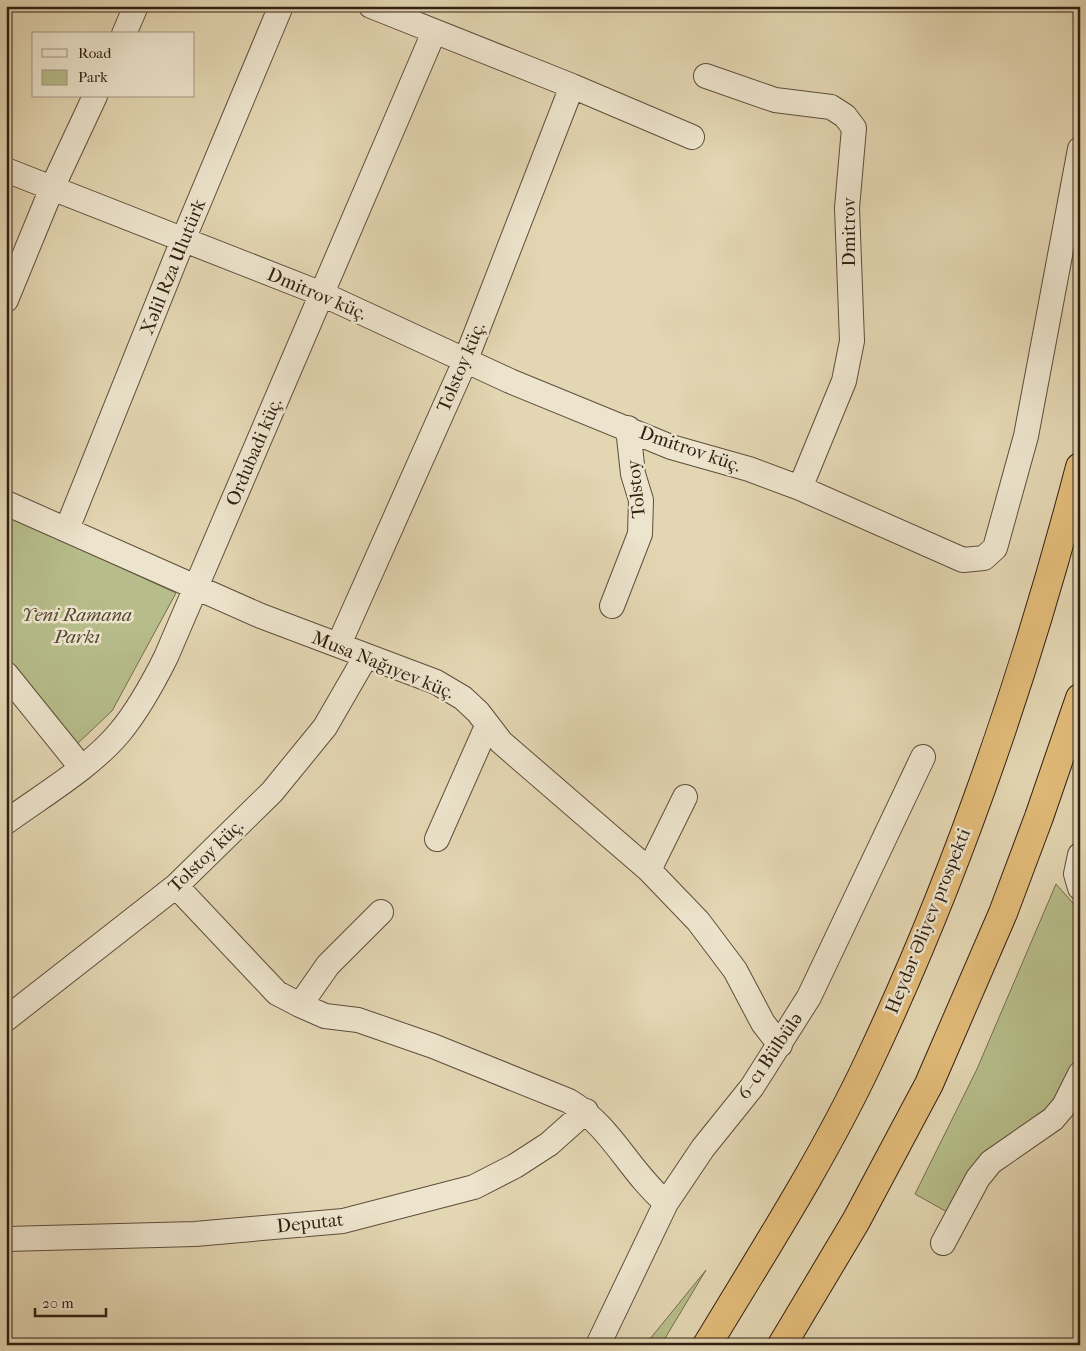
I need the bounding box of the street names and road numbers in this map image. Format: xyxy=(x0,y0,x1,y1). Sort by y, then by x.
street label: Xəlil Rza Ulutürk xyxy=(136,196,210,338)
street label: Dmitrov xyxy=(838,197,860,267)
street label: Dmitrov küç. xyxy=(264,263,370,325)
street label: Tolstoy küç. xyxy=(432,319,490,415)
street label: Ordubadi küç. xyxy=(221,395,287,509)
street label: Dmitrov küç. xyxy=(636,421,744,477)
street label: Tolstoy xyxy=(622,458,650,519)
street label: Musa Nağıyev küç. xyxy=(309,626,457,704)
street label: Tolstoy küç. xyxy=(164,815,248,897)
street label: Heydər Əliyev prospekti xyxy=(881,825,975,1017)
street label: 6- cı Bülbülə xyxy=(733,1008,807,1104)
street label: Deputat xyxy=(275,1209,345,1237)

